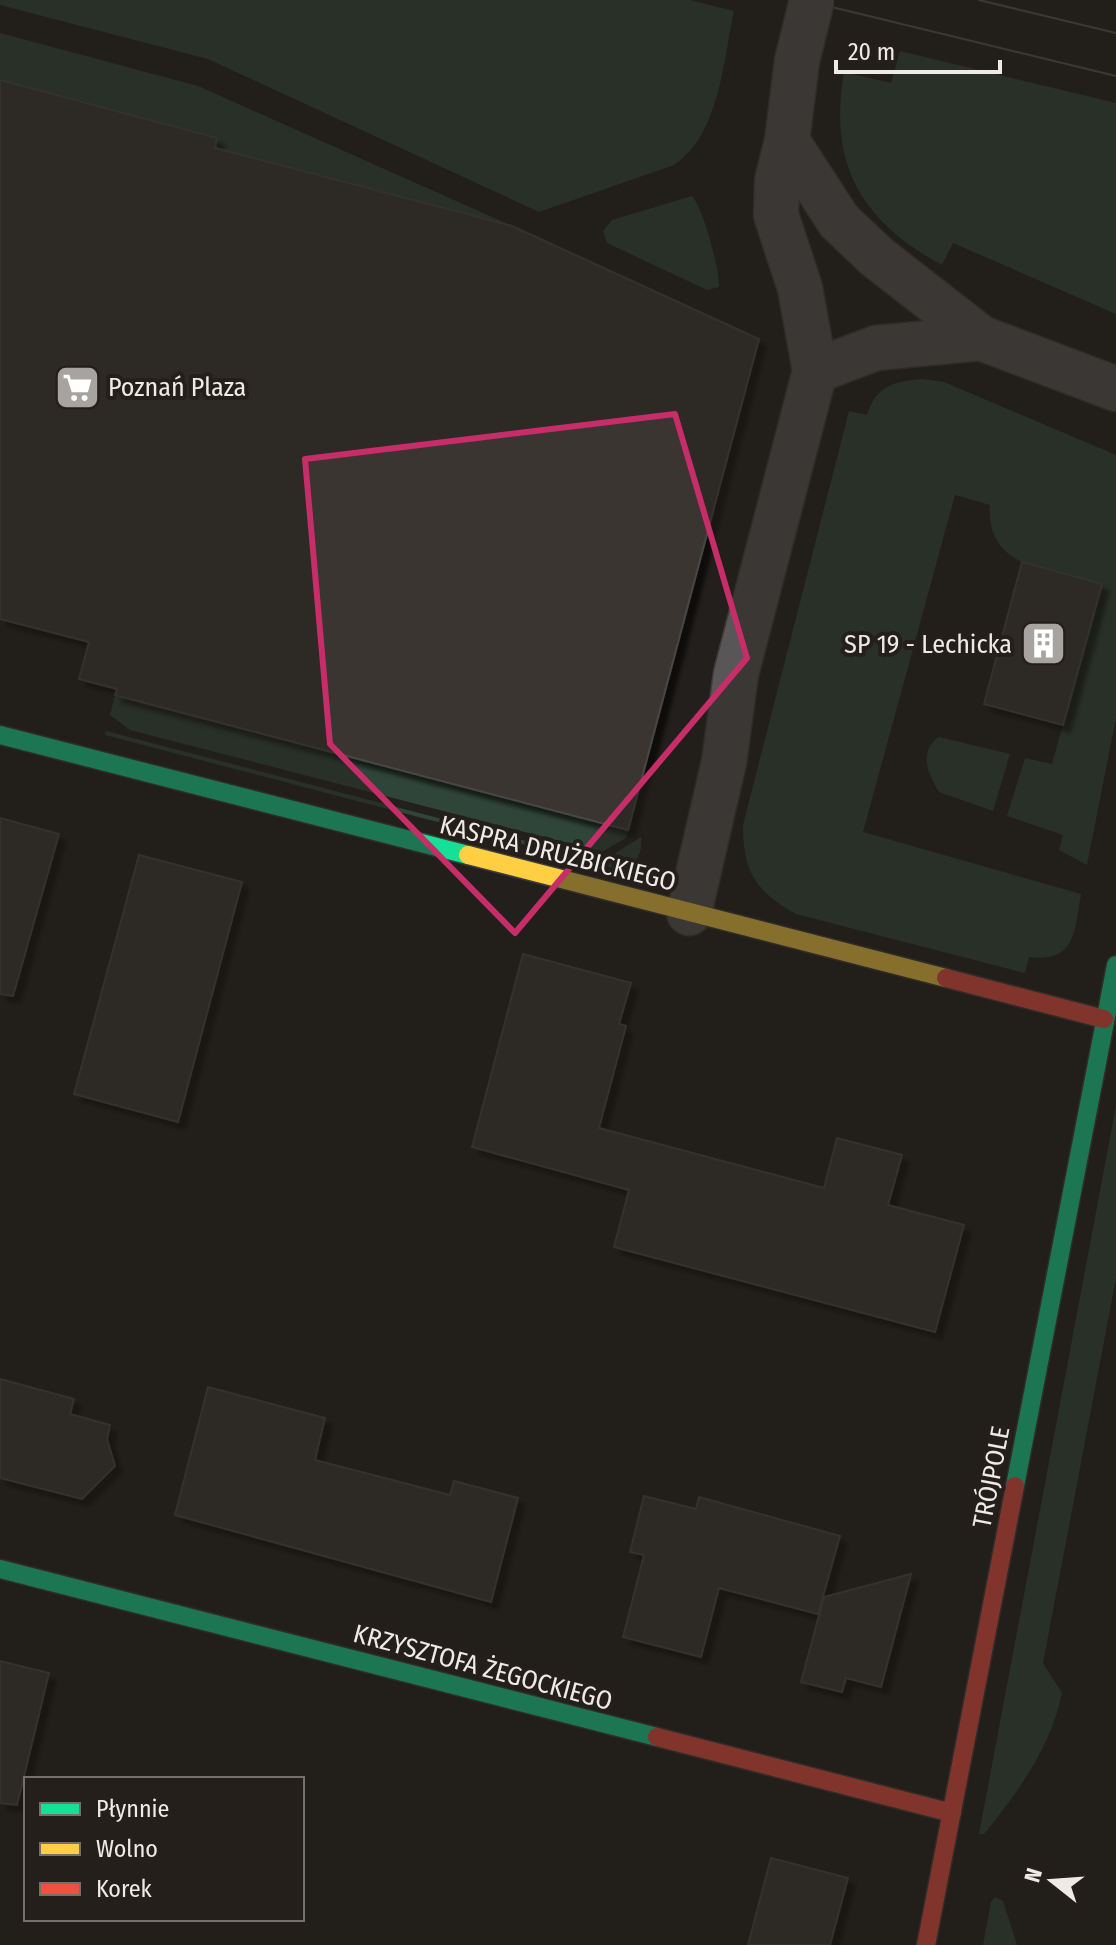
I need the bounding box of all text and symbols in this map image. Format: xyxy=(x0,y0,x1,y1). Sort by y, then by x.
scale bar xyxy=(836,24,1000,74)
text: 20 m xyxy=(848,38,895,66)
supermarket icon: Poznań Plaza xyxy=(53,363,101,411)
place label: Poznań Plaza xyxy=(108,372,246,403)
building icon: SP 19 - Lechicka xyxy=(1019,620,1067,668)
place label: SP 19 - Lechicka xyxy=(844,629,1012,660)
street label: KASPRA DRUŻBICKIEGO xyxy=(437,809,679,898)
street label: TRÓJPOLE xyxy=(966,1424,1017,1531)
street label: KRZYSZTOFA ŻEGOCKIEGO xyxy=(350,1618,616,1717)
legend xyxy=(24,1777,304,1921)
text: Płynnie xyxy=(96,1795,169,1823)
text: Wolno xyxy=(96,1835,158,1863)
north arrow xyxy=(1012,1841,1092,1921)
text: N xyxy=(1019,1865,1048,1886)
text: Korek xyxy=(96,1875,153,1903)

